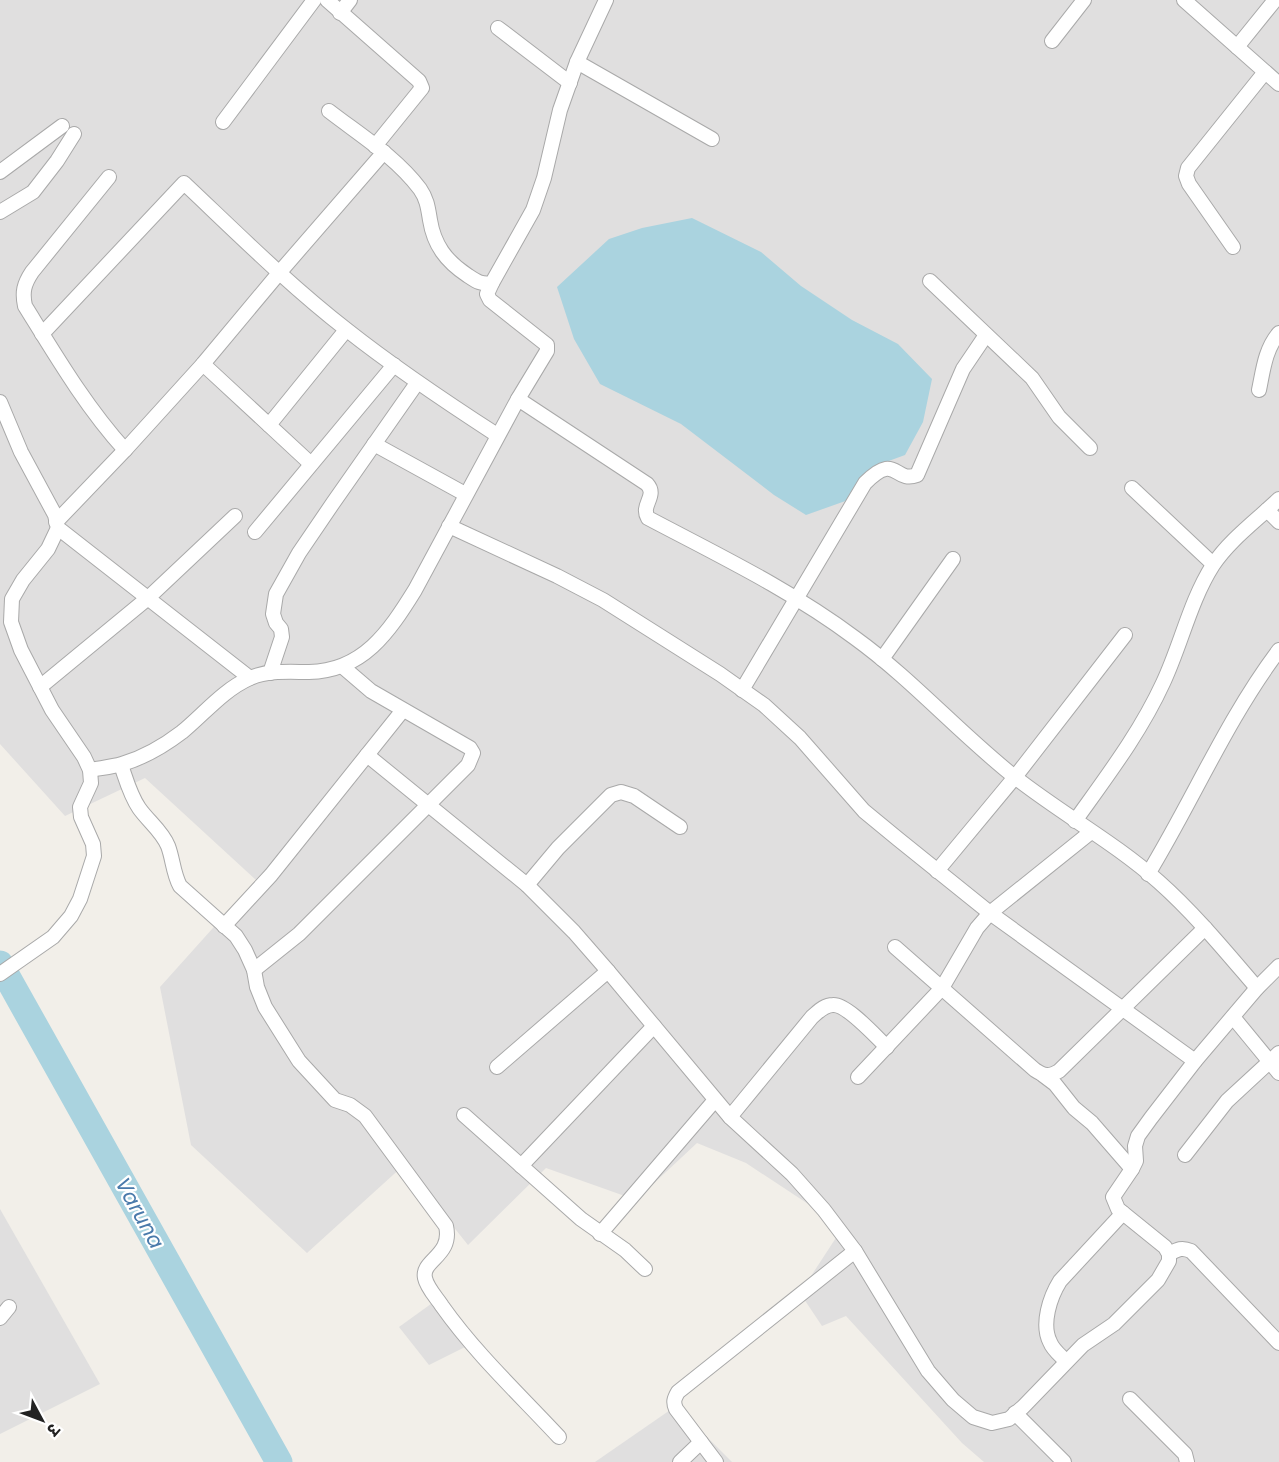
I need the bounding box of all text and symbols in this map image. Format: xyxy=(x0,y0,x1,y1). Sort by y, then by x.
water label: Varuna xyxy=(109,1172,171,1254)
north arrow xyxy=(12,1390,72,1450)
text: उ xyxy=(41,1418,65,1441)

